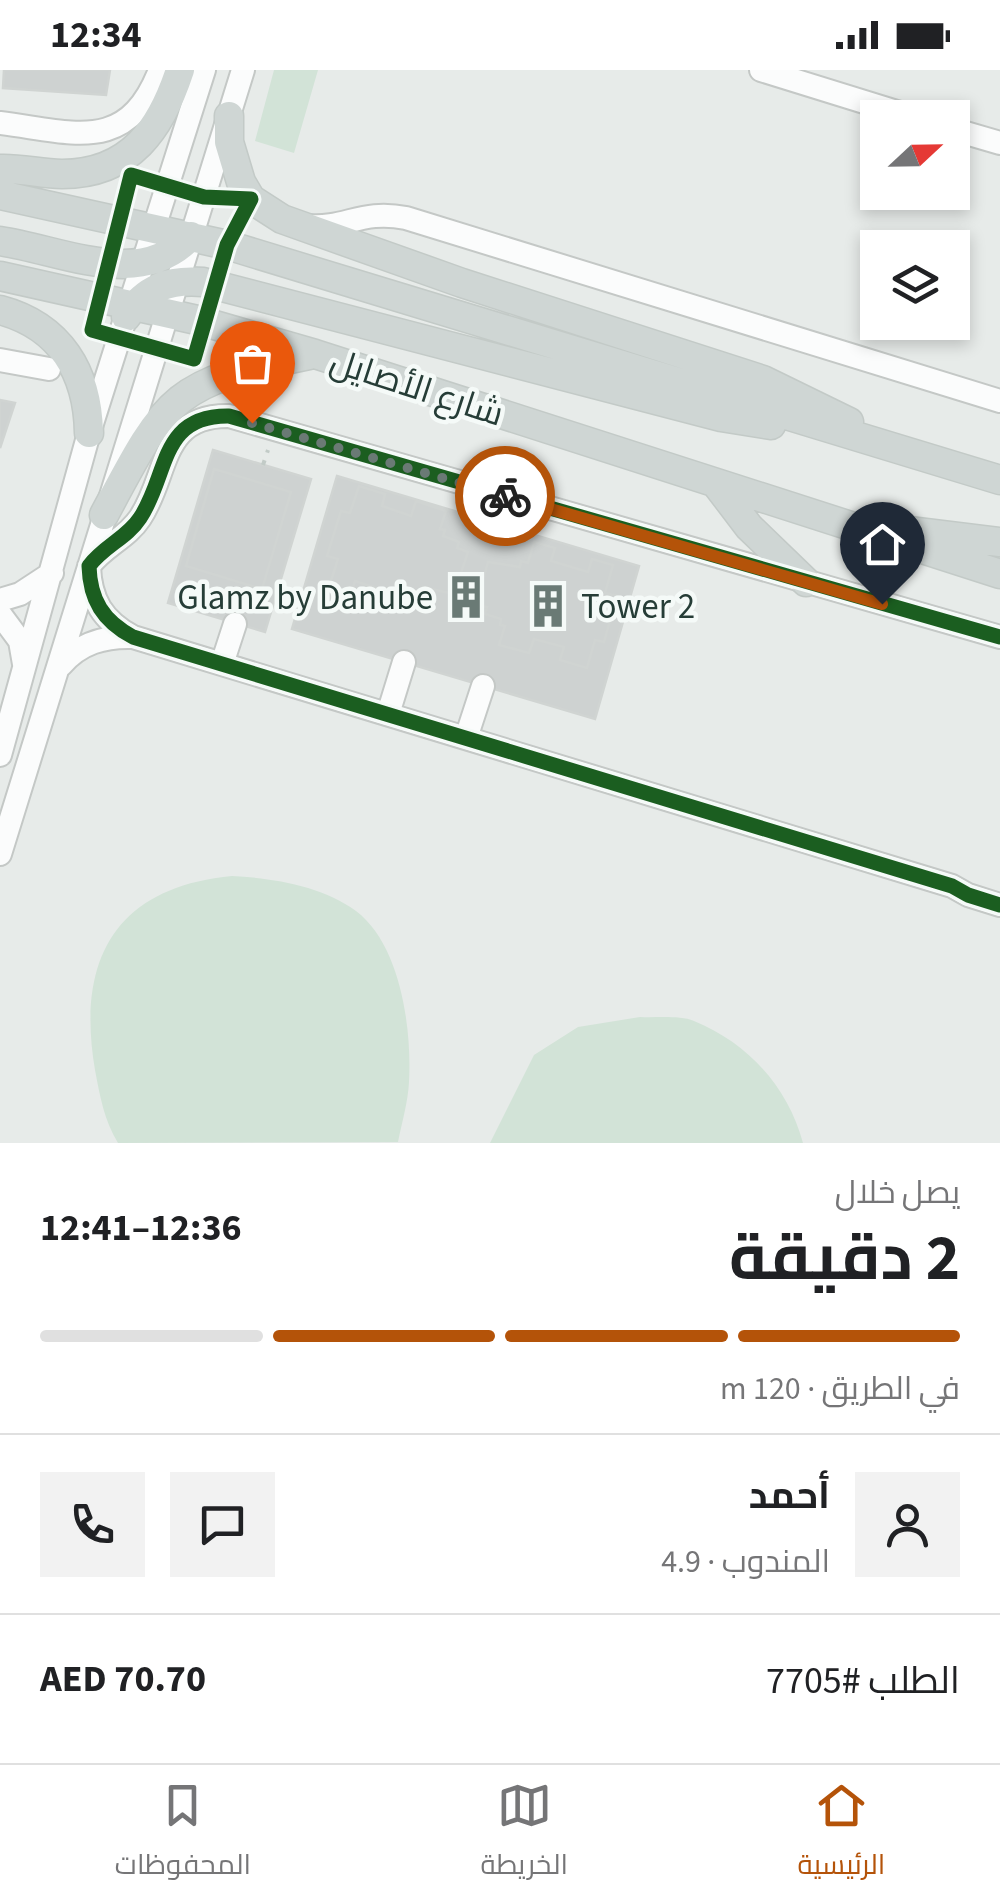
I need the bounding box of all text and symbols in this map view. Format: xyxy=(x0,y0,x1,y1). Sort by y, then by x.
text: 12:34 xyxy=(50,8,142,62)
north arrow xyxy=(860,100,970,210)
map controls xyxy=(860,100,970,340)
button: layers xyxy=(860,230,970,340)
pin xyxy=(210,321,295,424)
icon: bag xyxy=(225,336,280,391)
street label: شارع الأصايل xyxy=(324,336,510,439)
courier xyxy=(455,446,555,546)
icon: bike xyxy=(478,469,533,524)
pin xyxy=(840,502,925,605)
icon: home xyxy=(855,517,910,572)
place label: Glamz by Danube xyxy=(177,573,433,623)
building icon: Glamz by Danube xyxy=(442,573,490,621)
building icon: Tower 2 xyxy=(524,582,572,630)
place label: Tower 2 xyxy=(581,582,695,632)
text: يصل خلال xyxy=(835,1170,960,1216)
text: 12:36–12:41 xyxy=(40,1201,242,1255)
text: 2 دقيقة xyxy=(729,1212,960,1305)
text: في الطريق · 120 m xyxy=(720,1366,960,1412)
text: أحمد xyxy=(749,1469,830,1523)
button: phone xyxy=(40,1472,145,1577)
button: chat xyxy=(170,1472,275,1577)
button: person xyxy=(855,1472,960,1577)
text: المندوب · 4.9 xyxy=(661,1539,830,1585)
text: AED 70.70 xyxy=(40,1652,206,1706)
text: الطلب #7705 xyxy=(766,1654,960,1708)
tab: المحفوظات xyxy=(115,1778,251,1890)
tab: الخريطة xyxy=(481,1778,568,1890)
tab: الرئيسية xyxy=(797,1778,885,1890)

